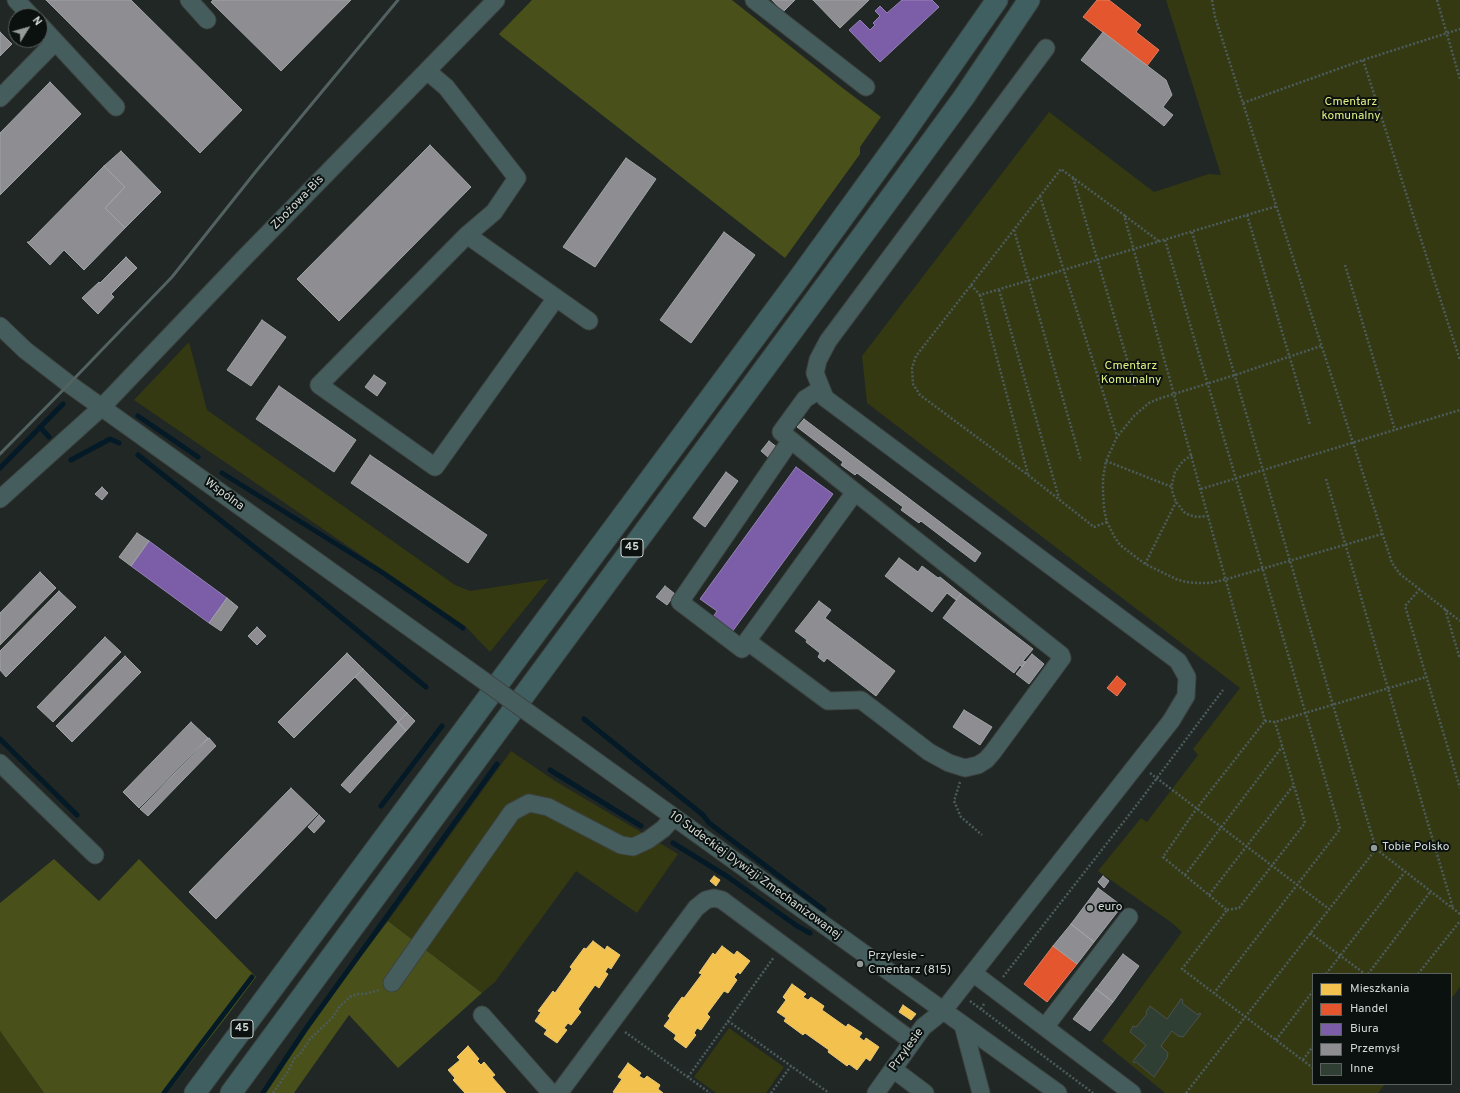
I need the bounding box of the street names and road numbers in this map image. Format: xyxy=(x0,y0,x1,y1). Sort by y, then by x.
street label: Zbożowa-Bis xyxy=(269,173,327,233)
street label: Wspólna xyxy=(201,476,247,514)
road number: 45 xyxy=(621,539,643,557)
street label: 10 Sudeckiej Dywizji Zmechanizowanej xyxy=(666,809,844,943)
road number: 45 xyxy=(231,1020,253,1038)
street label: Przylesie xyxy=(887,1026,927,1074)

